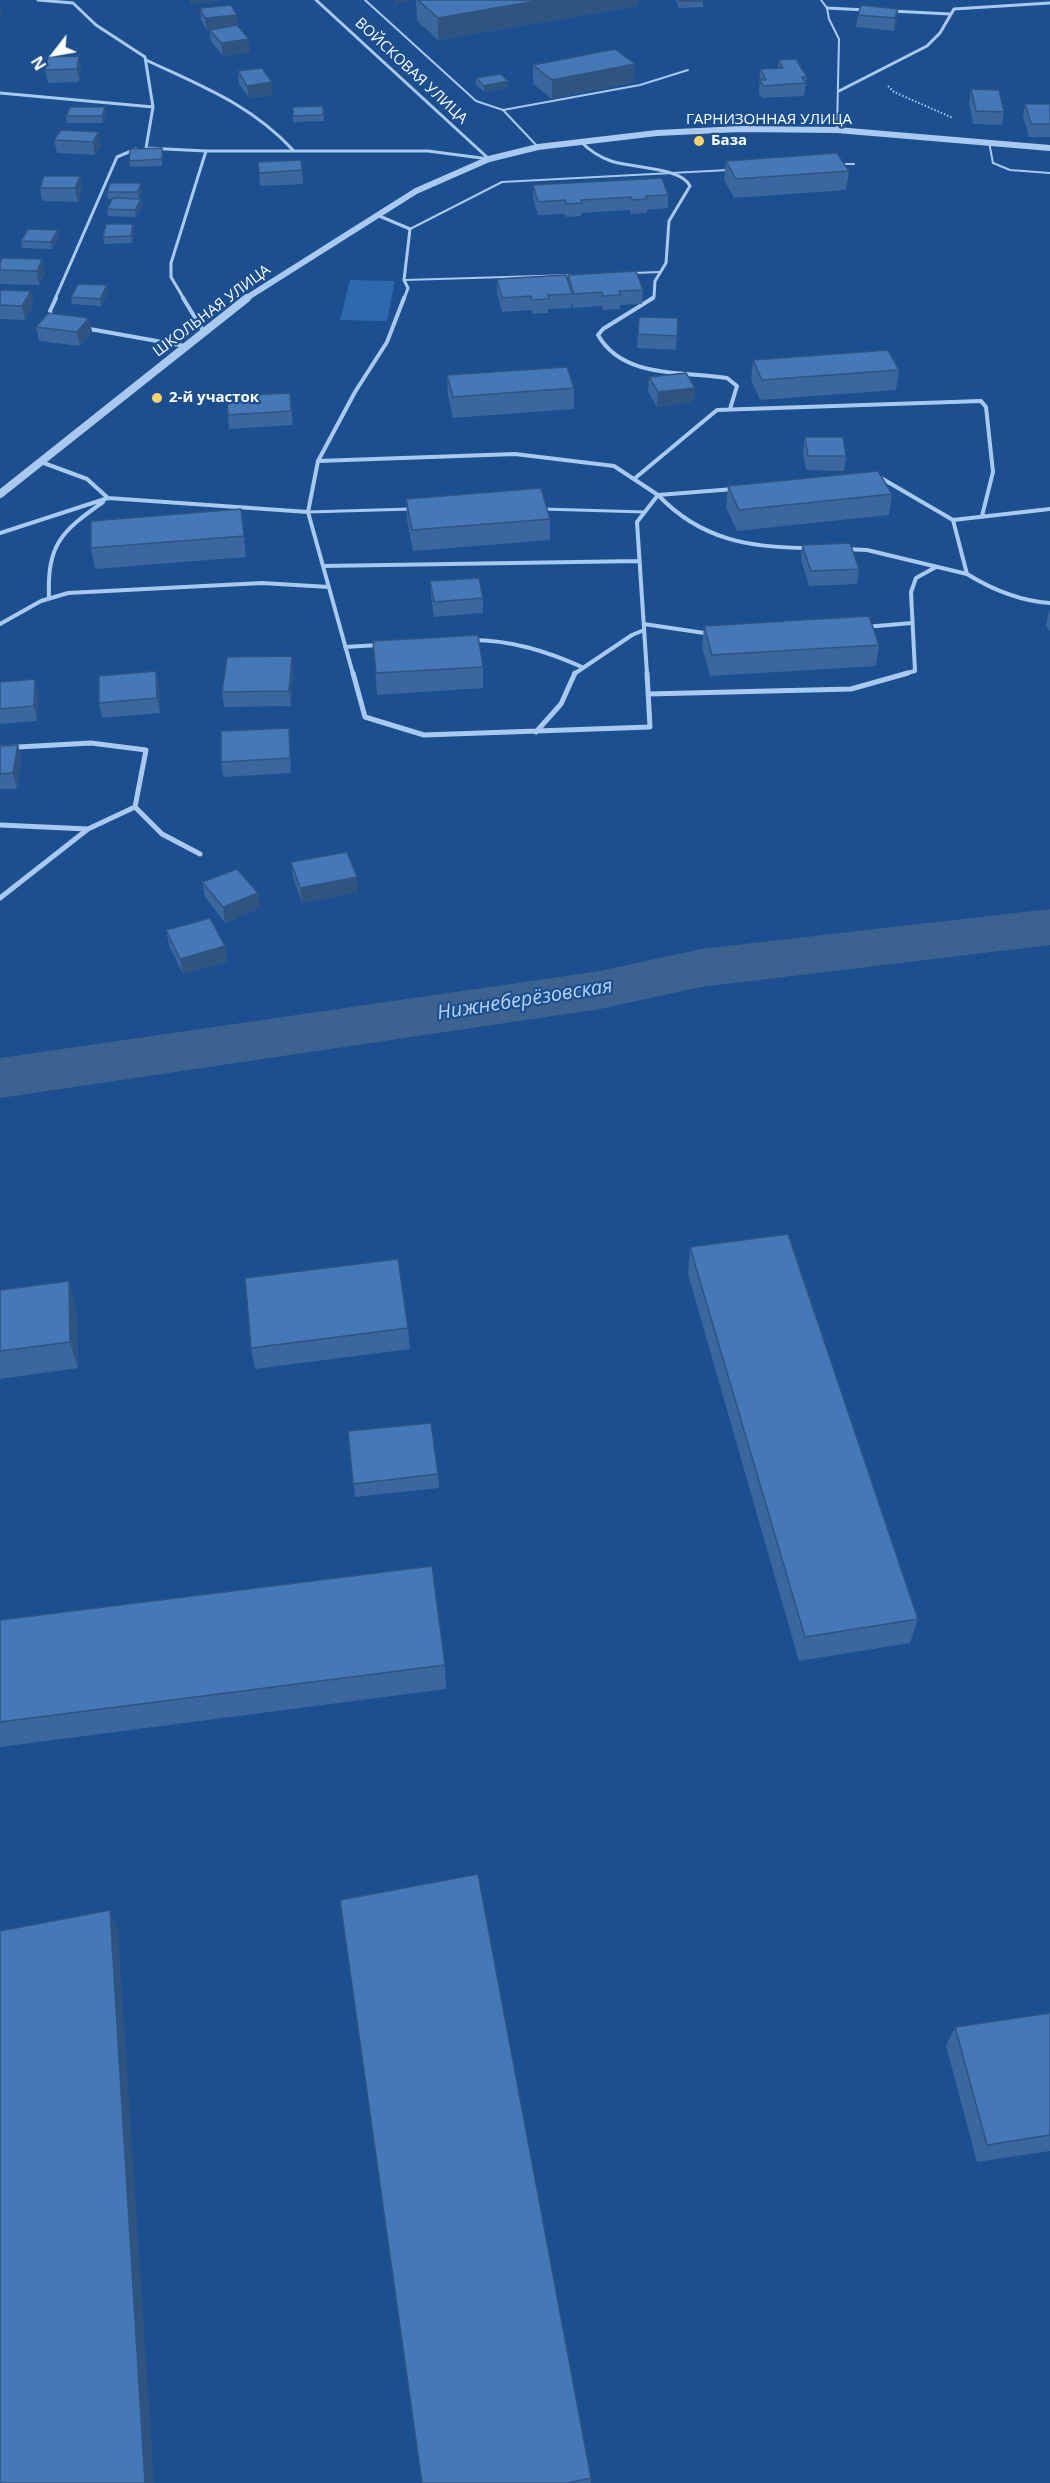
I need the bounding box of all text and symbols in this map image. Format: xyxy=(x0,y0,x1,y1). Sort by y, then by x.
street label: ВОЙСКОВАЯ УЛИЦА xyxy=(351,14,471,128)
north arrow xyxy=(24,24,84,84)
text: N xyxy=(26,52,51,75)
street label: ГАРНИЗОННАЯ УЛИЦА xyxy=(686,111,852,129)
place label: База xyxy=(711,132,747,150)
marker: База xyxy=(692,134,706,148)
street label: ШКОЛЬНАЯ УЛИЦА xyxy=(150,261,274,361)
place label: 2-й участок xyxy=(169,389,259,407)
marker: 2-й участок xyxy=(150,391,164,405)
water label: Нижнеберёзовская xyxy=(436,974,614,1026)

